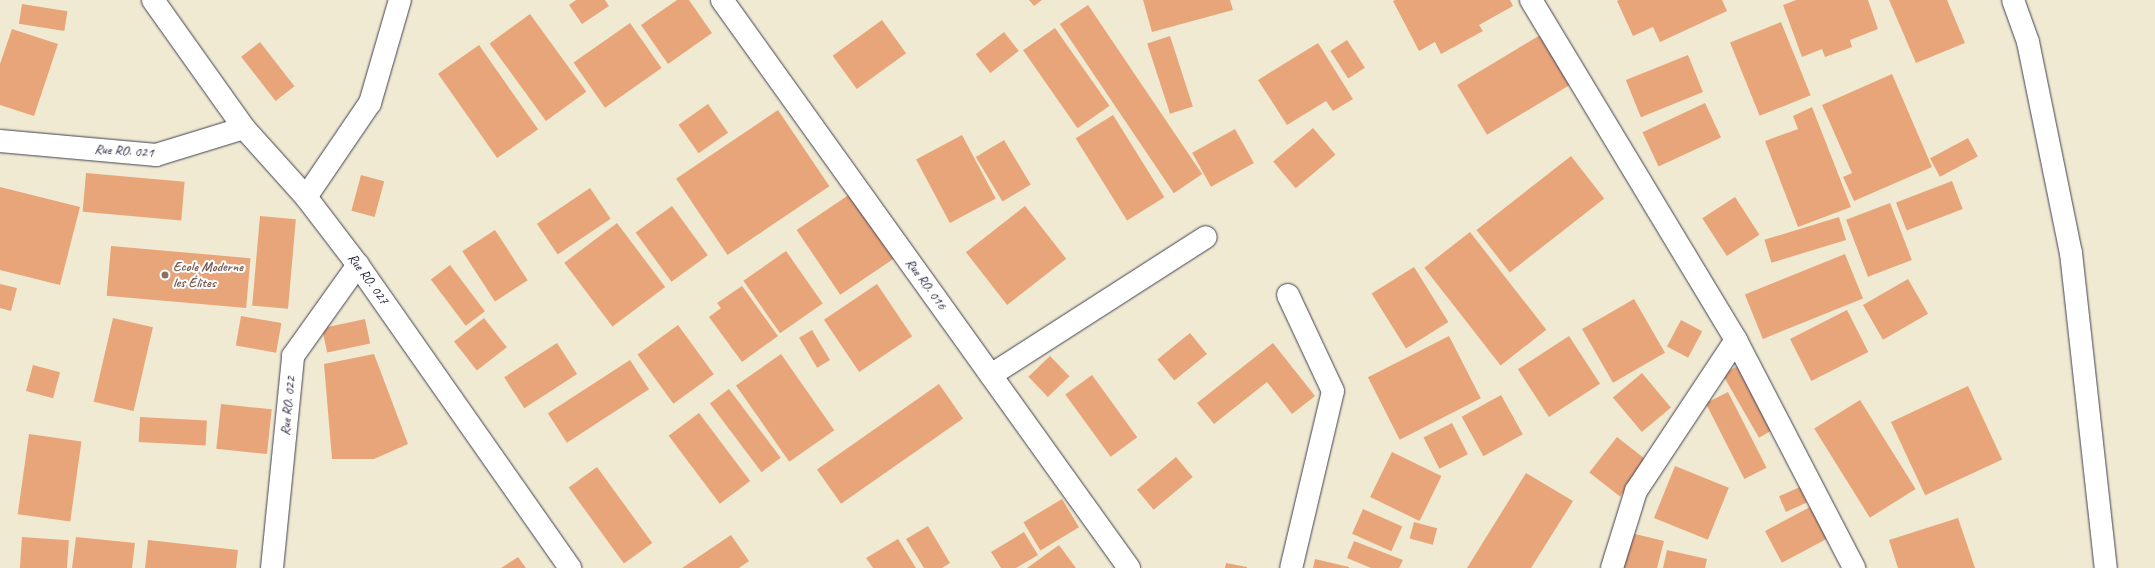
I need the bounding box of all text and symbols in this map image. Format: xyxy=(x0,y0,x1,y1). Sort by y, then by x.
street label: Rue RO. 021 xyxy=(94,141,154,161)
street label: Rue RO. 027 xyxy=(344,250,392,308)
street label: Rue RO. 016 xyxy=(902,255,950,313)
place label: Ecole Moderne les Élites xyxy=(173,259,243,292)
marker: Ecole Moderne les Élites xyxy=(160,270,170,280)
street label: Rue RO. 022 xyxy=(277,375,299,437)

